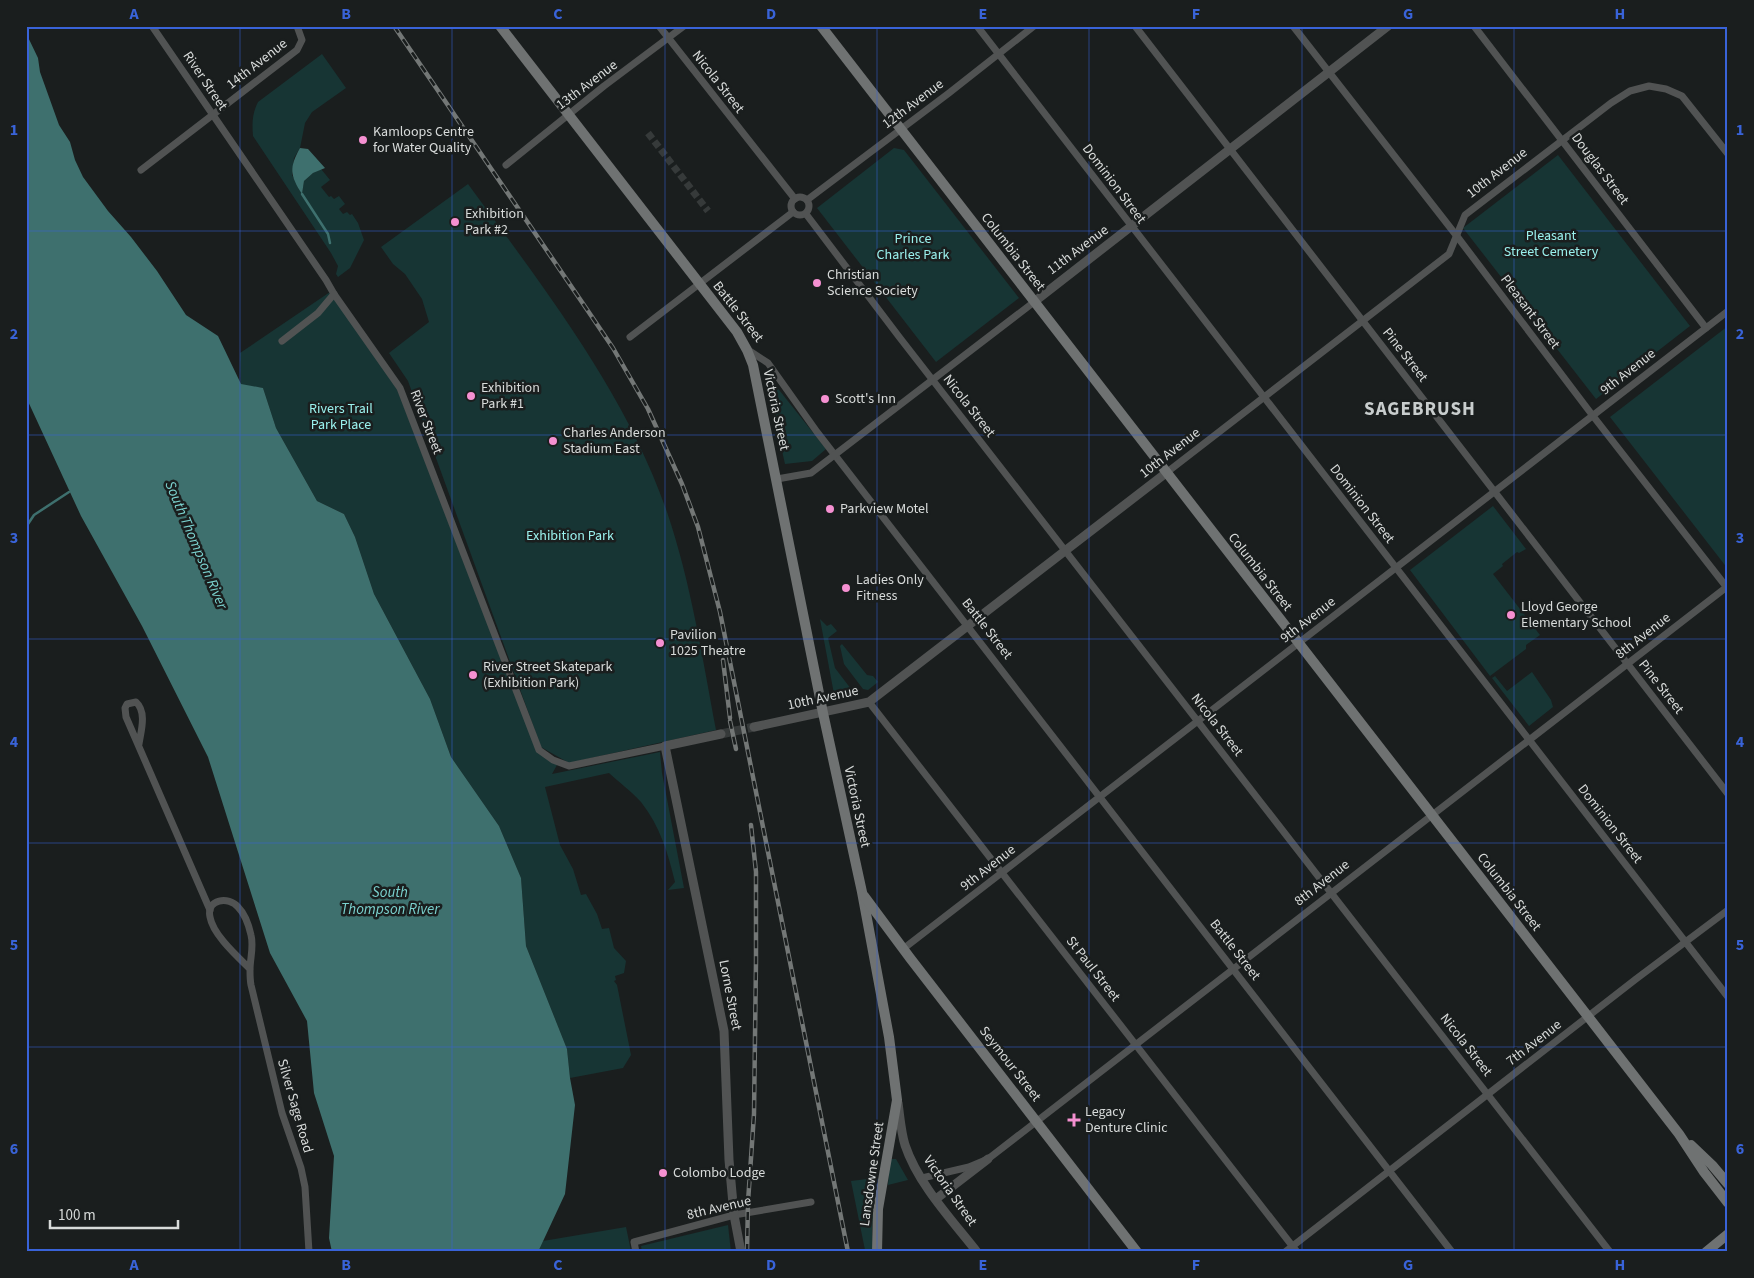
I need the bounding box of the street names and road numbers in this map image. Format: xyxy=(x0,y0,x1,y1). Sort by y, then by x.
street label: 14th Avenue xyxy=(222,34,292,94)
street label: Nicola Street xyxy=(687,46,749,118)
street label: River Street xyxy=(178,47,232,115)
street label: 13th Avenue xyxy=(552,55,622,115)
street label: 12th Avenue xyxy=(878,74,948,134)
street label: Douglas Street xyxy=(1566,129,1634,209)
street label: Dominion Street xyxy=(1077,140,1151,228)
street label: 10th Avenue xyxy=(1462,143,1532,203)
street label: Columbia Street xyxy=(976,209,1050,296)
street label: 11th Avenue xyxy=(1043,220,1113,280)
street label: Pleasant Street xyxy=(1495,271,1565,354)
street label: Battle Street xyxy=(708,277,768,347)
street label: Pine Street xyxy=(1377,324,1433,387)
street label: 9th Avenue xyxy=(1596,344,1660,400)
street label: Victoria Street xyxy=(758,368,794,453)
street label: Nicola Street xyxy=(938,370,1000,442)
street label: River Street xyxy=(405,387,448,457)
street label: 10th Avenue xyxy=(1135,423,1205,483)
street label: Dominion Street xyxy=(1325,460,1399,548)
street label: Columbia Street xyxy=(1223,529,1297,616)
street label: 9th Avenue xyxy=(1276,592,1340,648)
street label: Battle Street xyxy=(957,594,1017,664)
street label: 8th Avenue xyxy=(1611,608,1675,664)
street label: Pine Street xyxy=(1633,656,1689,719)
street label: 10th Avenue xyxy=(786,681,860,715)
street label: Nicola Street xyxy=(1186,689,1248,761)
street label: Victoria Street xyxy=(839,765,875,850)
street label: Dominion Street xyxy=(1573,780,1647,868)
street label: 9th Avenue xyxy=(956,840,1020,896)
street label: Columbia Street xyxy=(1472,849,1546,936)
street label: 8th Avenue xyxy=(1290,855,1354,911)
street label: Battle Street xyxy=(1205,915,1265,985)
street label: St Paul Street xyxy=(1061,932,1125,1006)
street label: Lorne Street xyxy=(713,958,747,1032)
street label: Nicola Street xyxy=(1435,1009,1497,1081)
street label: 7th Avenue xyxy=(1502,1015,1566,1071)
street label: Seymour Street xyxy=(974,1022,1046,1106)
street label: Silver Sage Road xyxy=(272,1057,318,1155)
street label: Lansdowne Street xyxy=(855,1120,889,1227)
street label: Victoria Street xyxy=(918,1152,982,1231)
street label: 8th Avenue xyxy=(685,1191,753,1225)

